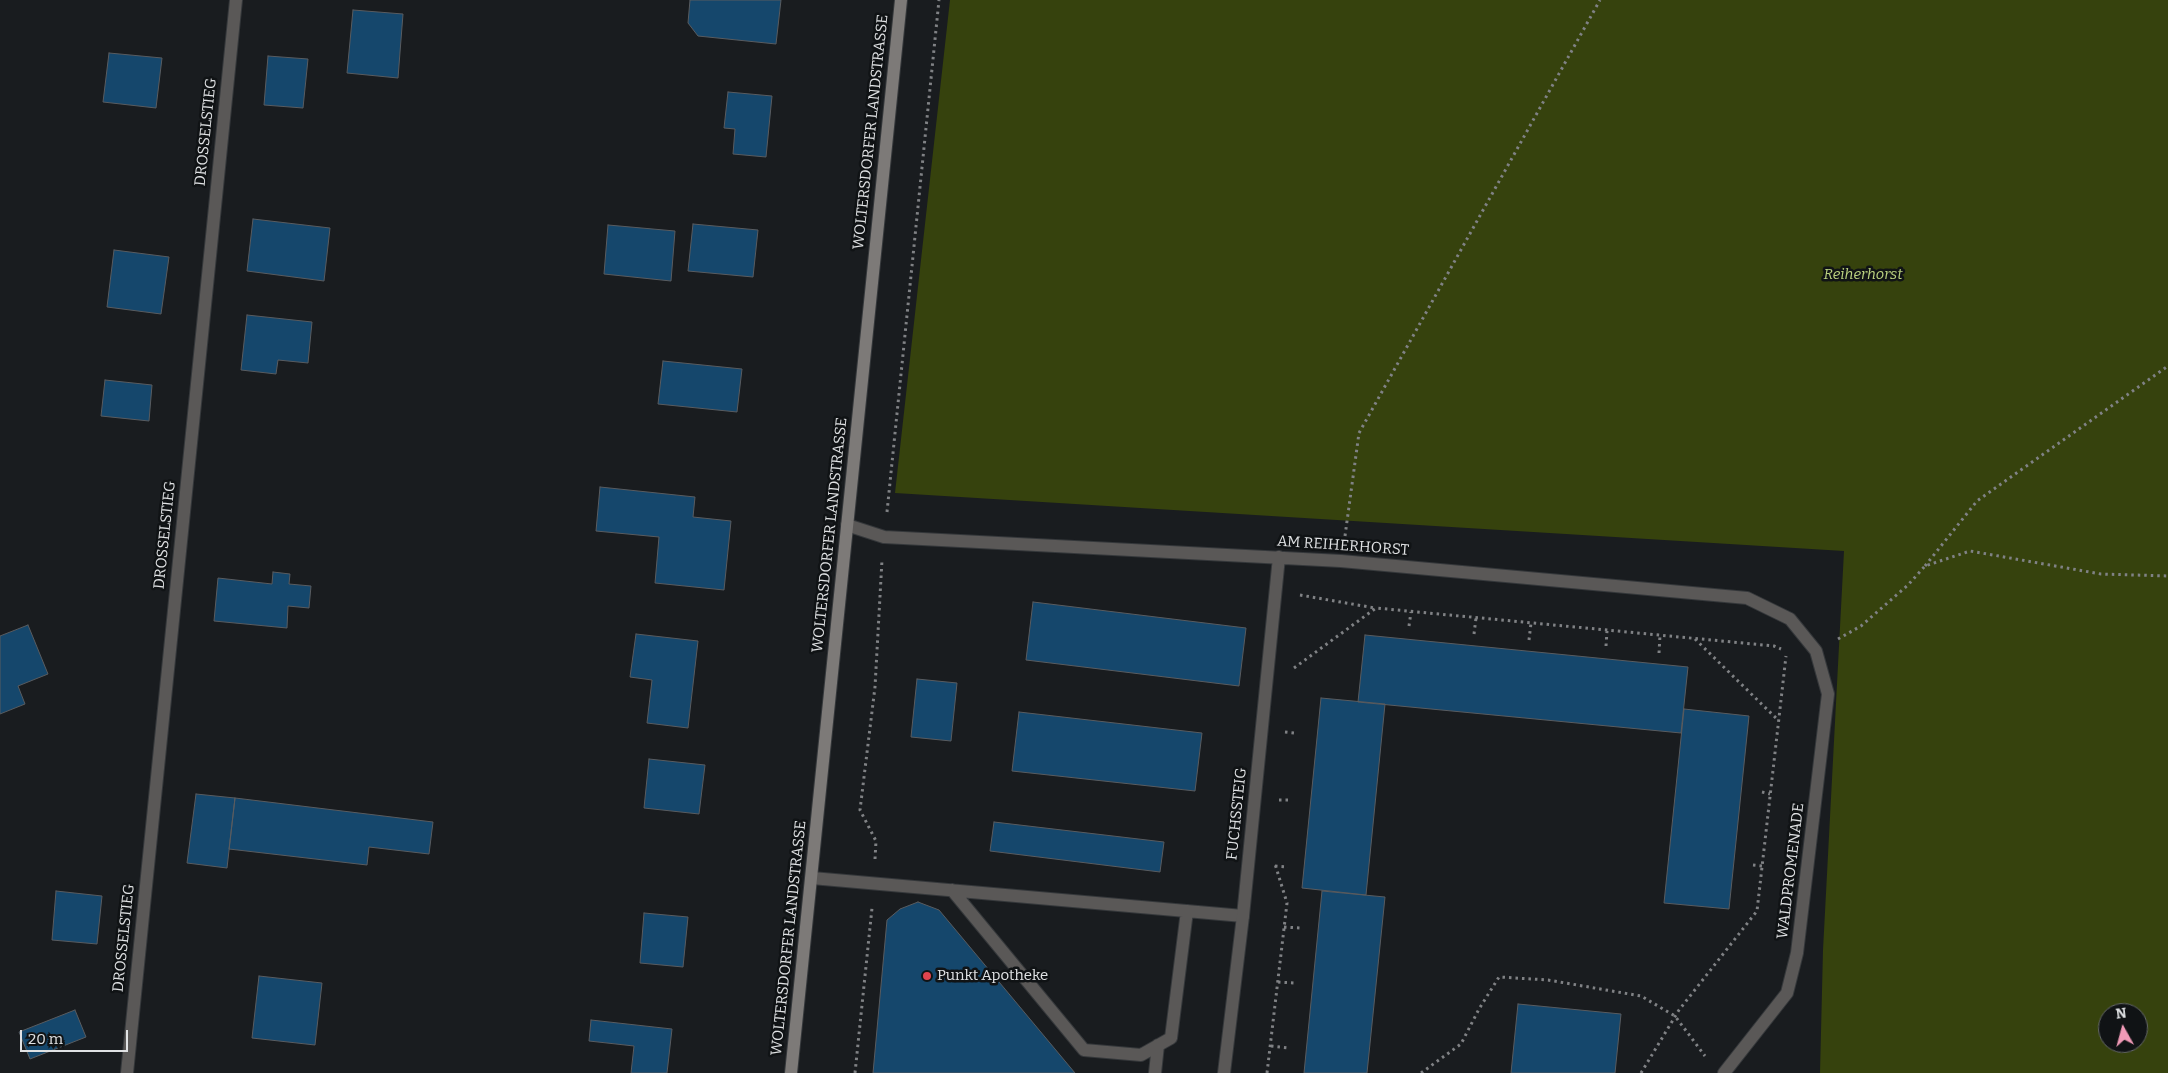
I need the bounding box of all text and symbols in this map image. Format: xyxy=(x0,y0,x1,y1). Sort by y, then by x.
street label: WOLTERSDORFER LANDSTRASSE xyxy=(850,13,892,251)
street label: DROSSELSTIEG xyxy=(191,77,221,187)
park label: Reiherhorst xyxy=(1823,266,1903,284)
street label: WOLTERSDORFER LANDSTRASSE xyxy=(809,416,851,654)
street label: DROSSELSTIEG xyxy=(150,480,180,590)
street label: AM REIHERHORST xyxy=(1276,532,1410,560)
street label: FUCHSSTEIG xyxy=(1223,767,1251,861)
street label: WALDPROMENADE xyxy=(1774,802,1808,940)
street label: WOLTERSDORFER LANDSTRASSE xyxy=(768,819,810,1057)
street label: DROSSELSTIEG xyxy=(109,883,139,993)
place label: Punkt Apotheke xyxy=(937,967,1048,985)
marker: Punkt Apotheke xyxy=(921,970,933,982)
north arrow xyxy=(2098,1003,2148,1053)
text: N xyxy=(2115,1005,2128,1023)
scale bar xyxy=(22,1020,130,1052)
text: 20 m xyxy=(28,1030,63,1048)

